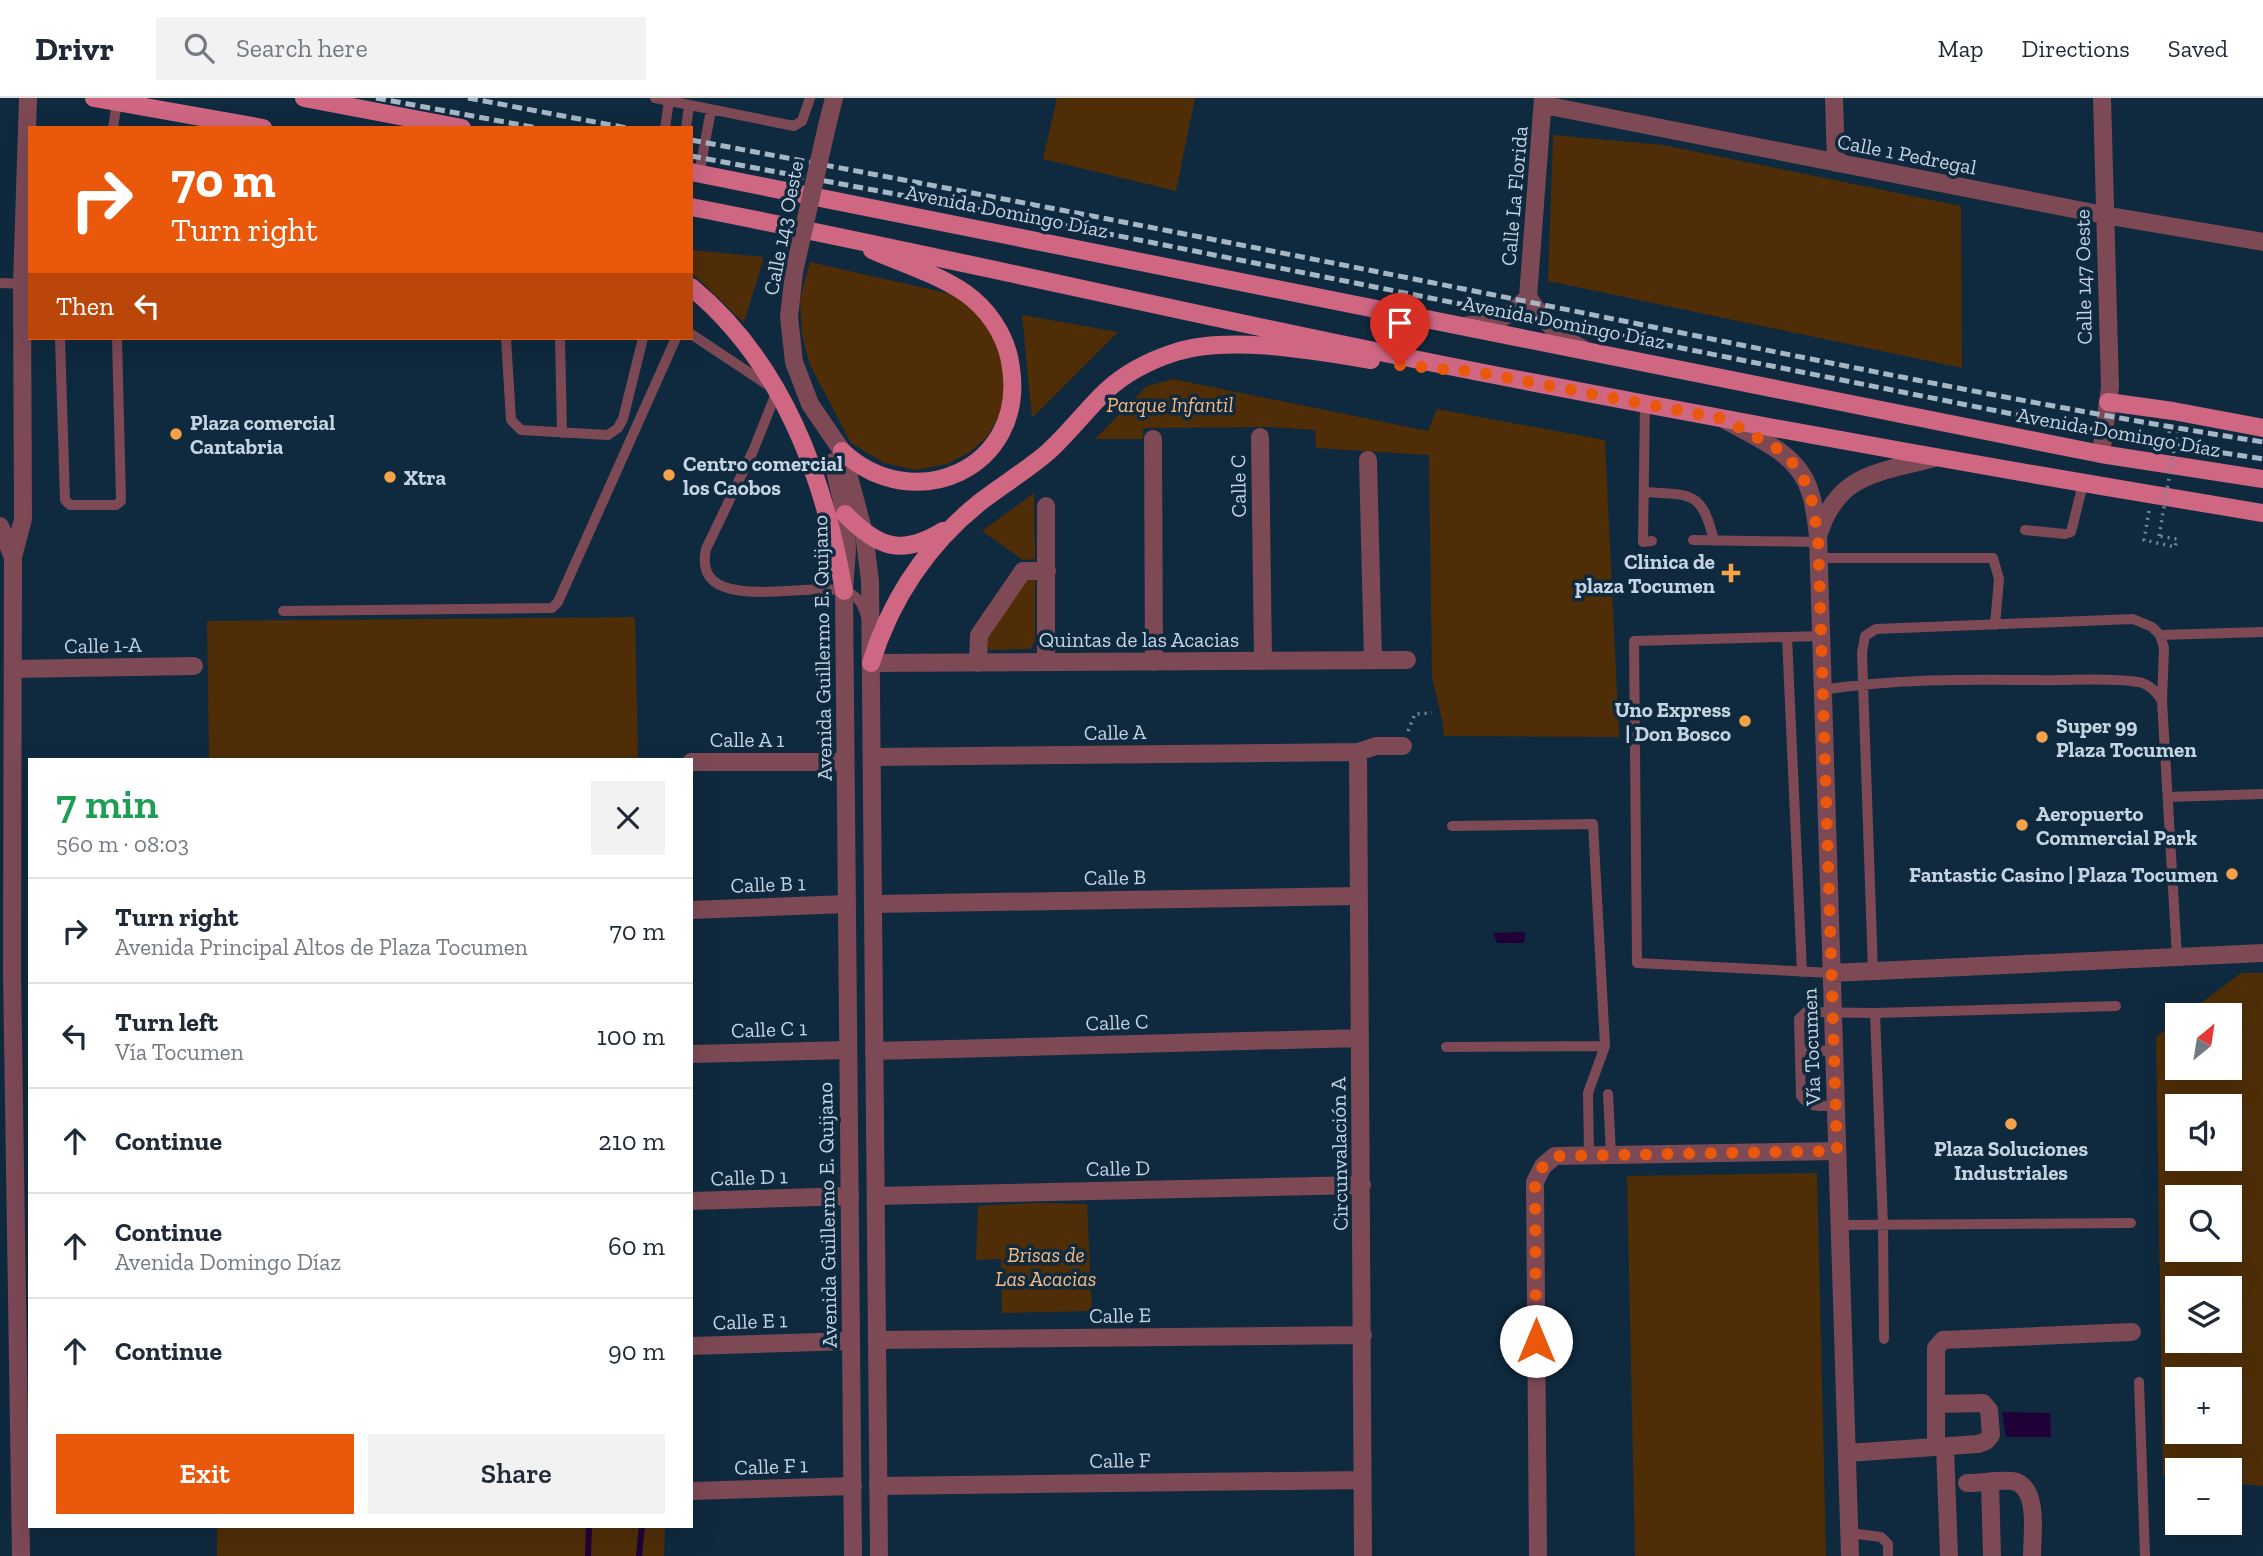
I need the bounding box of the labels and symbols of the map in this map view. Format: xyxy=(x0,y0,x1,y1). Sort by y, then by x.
street label: Calle La Florida xyxy=(1495,125,1533,267)
street label: Calle 1 Pedregal xyxy=(1835,128,1979,180)
street label: Calle 143 Oeste xyxy=(758,159,808,297)
street label: Avenida Domingo Díaz xyxy=(903,179,1111,243)
street label: Calle 147 Oeste xyxy=(2069,209,2097,345)
street label: Avenida Domingo Díaz xyxy=(1460,290,1668,354)
pin xyxy=(1370,293,1430,365)
park label: Parque Infantil xyxy=(1107,392,1233,417)
street label: Avenida Domingo Díaz xyxy=(2015,402,2223,462)
place label: Plaza comercial Cantabria xyxy=(190,410,335,459)
marker: Plaza comercial Cantabria xyxy=(168,426,184,442)
place label: Centro comercial los Caobos xyxy=(683,451,843,500)
street label: Calle C xyxy=(1225,454,1251,518)
place label: Xtra xyxy=(404,465,447,490)
marker: Centro comercial los Caobos xyxy=(661,467,677,483)
marker: Xtra xyxy=(382,469,398,485)
street label: Avenida Guillermo E. Quijano xyxy=(807,515,838,781)
place label: Clinica de plaza Tocumen xyxy=(1575,549,1716,598)
marker: Clinica de plaza Tocumen xyxy=(1721,563,1741,583)
street label: Quintas de las Acacias xyxy=(1039,627,1239,652)
street label: Calle 1-A xyxy=(64,632,142,658)
place label: Uno Express | Don Bosco xyxy=(1615,697,1731,746)
marker: Uno Express | Don Bosco xyxy=(1737,713,1753,729)
place label: Super 99 Plaza Tocumen xyxy=(2056,713,2197,762)
street label: Calle A xyxy=(1084,719,1147,745)
street label: Calle A 1 xyxy=(710,727,784,752)
marker: Super 99 Plaza Tocumen xyxy=(2034,729,2050,745)
place label: Aeropuerto Commercial Park xyxy=(2036,801,2198,850)
marker: Aeropuerto Commercial Park xyxy=(2014,817,2030,833)
place label: Fantastic Casino | Plaza Tocumen xyxy=(1909,862,2219,887)
street label: Calle B xyxy=(1084,864,1146,890)
marker: Fantastic Casino | Plaza Tocumen xyxy=(2224,866,2240,882)
street label: Calle B 1 xyxy=(730,870,806,898)
street label: Vía Tocumen xyxy=(1796,988,1826,1107)
north arrow xyxy=(2165,1003,2242,1080)
street label: Calle C xyxy=(1085,1008,1149,1036)
street label: Calle C 1 xyxy=(731,1015,807,1043)
street label: Circunvalación A xyxy=(1325,1076,1353,1231)
street label: Avenida Guillermo E. Quijano xyxy=(812,1082,843,1348)
marker: Plaza Soluciones Industriales xyxy=(2003,1116,2019,1132)
place label: Plaza Soluciones Industriales xyxy=(1934,1136,2088,1185)
street label: Calle D xyxy=(1086,1155,1150,1181)
street label: Calle D 1 xyxy=(710,1163,788,1191)
park label: Brisas de Las Acacias xyxy=(995,1242,1097,1291)
street label: Calle E xyxy=(1089,1302,1151,1328)
position arrow xyxy=(1499,1304,1573,1378)
street label: Calle E 1 xyxy=(712,1307,788,1335)
street label: Calle F xyxy=(1089,1447,1151,1473)
street label: Calle F 1 xyxy=(734,1452,808,1480)

